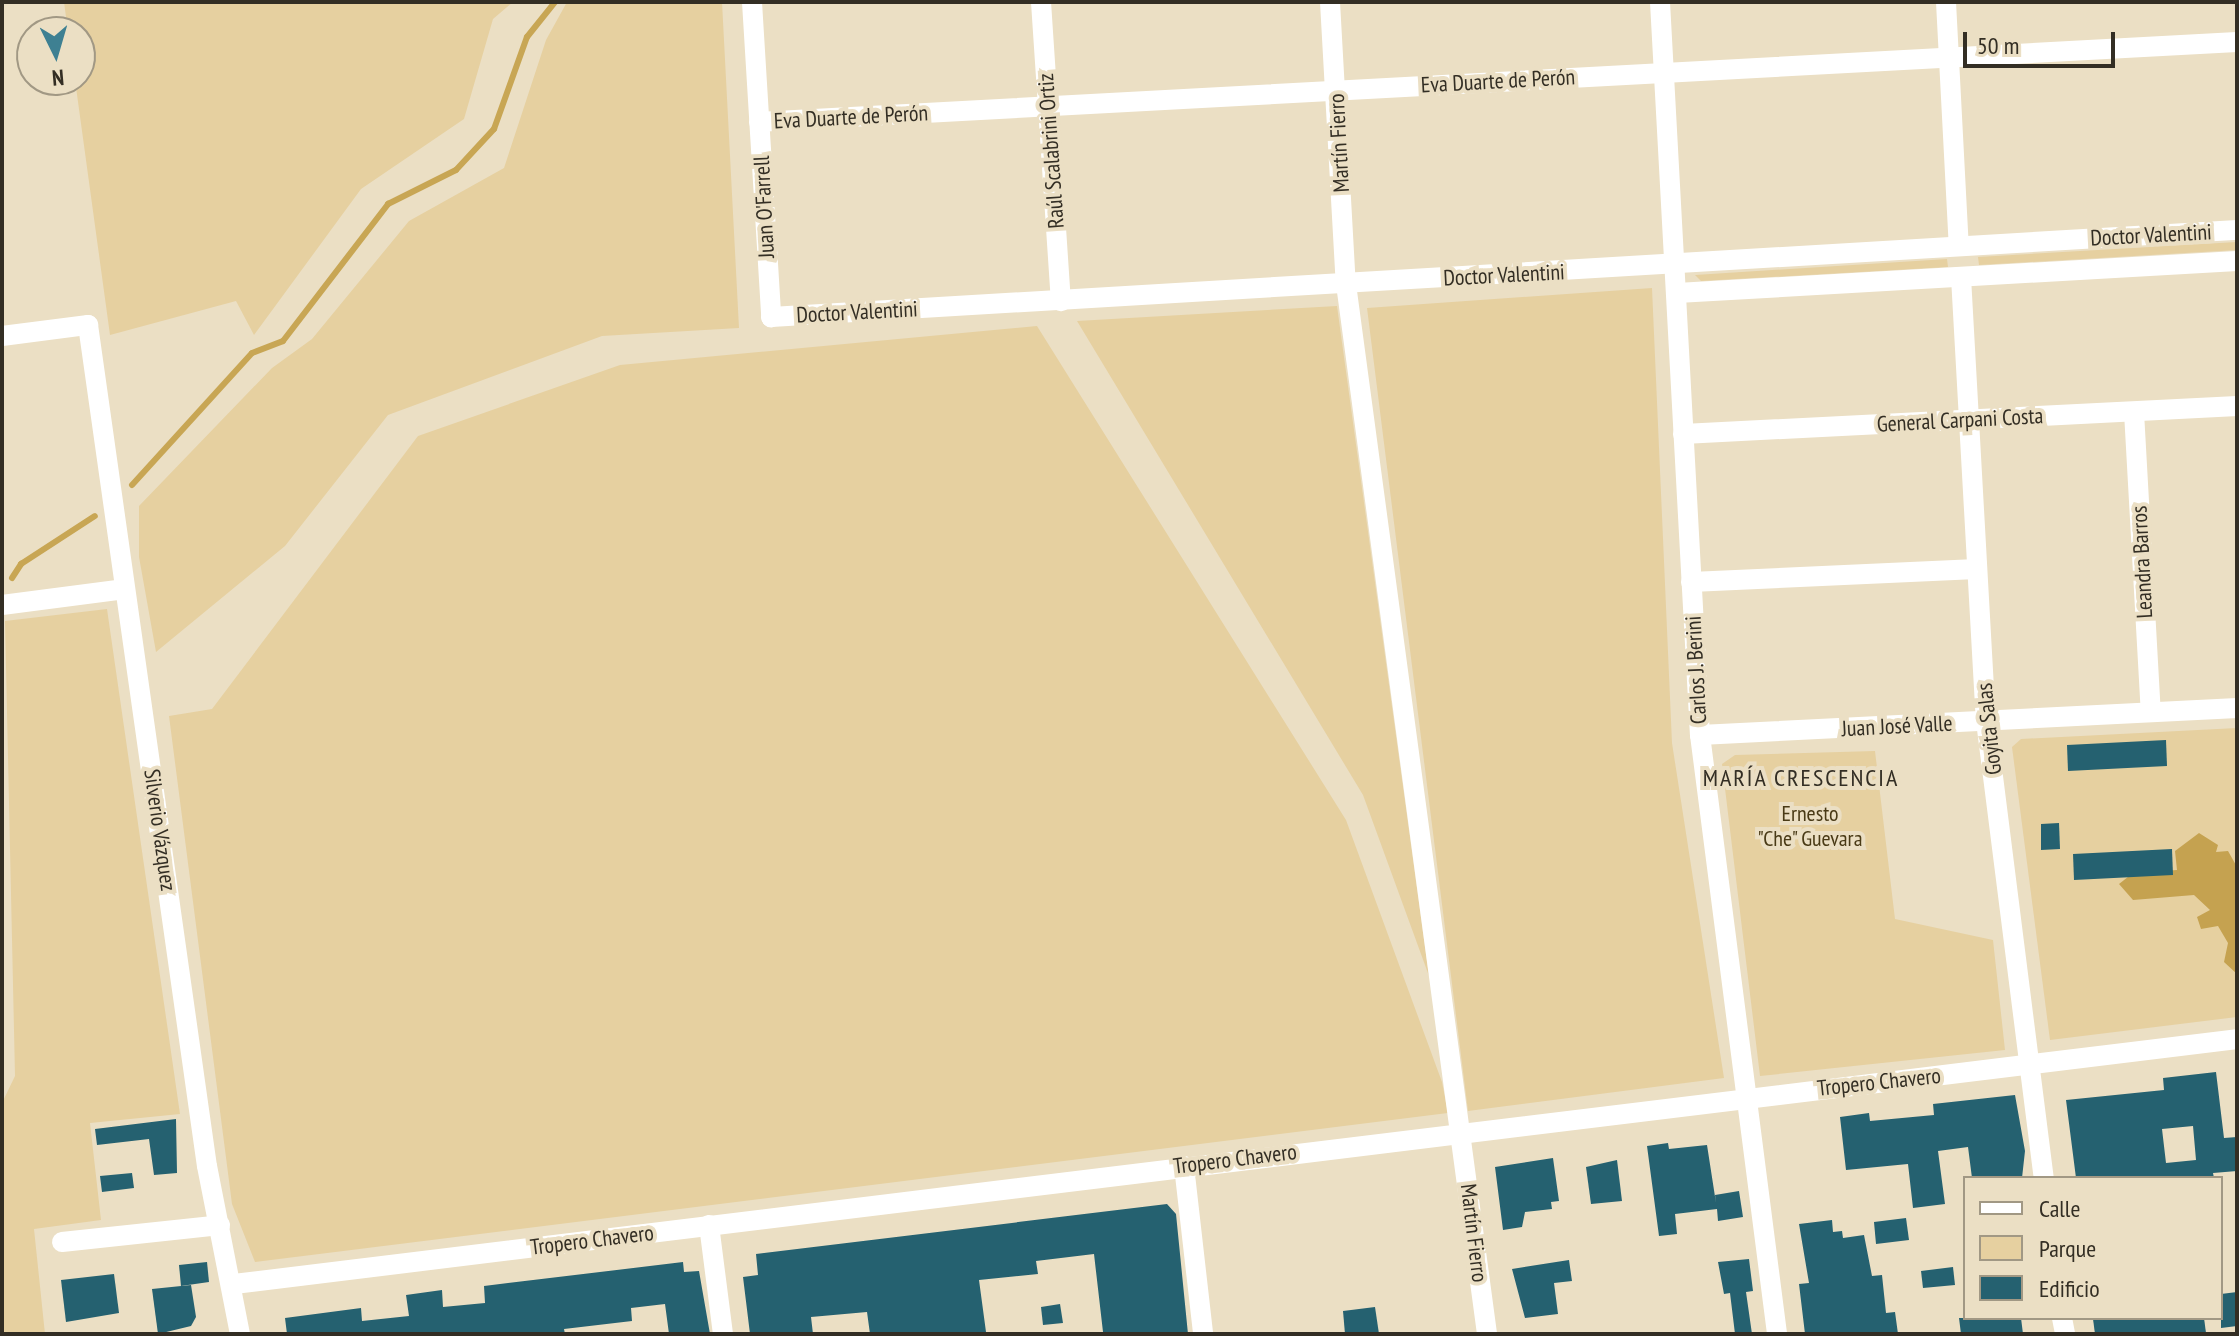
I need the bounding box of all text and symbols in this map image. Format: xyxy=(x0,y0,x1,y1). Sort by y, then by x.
north arrow xyxy=(16,16,96,96)
scale bar xyxy=(1967,16,2119,66)
text: 50 m xyxy=(1977,30,2019,61)
text: N xyxy=(51,63,65,92)
street label: Eva Duarte de Perón xyxy=(1420,64,1576,98)
street label: Raúl Scalabrini Ortiz xyxy=(1032,73,1070,229)
street label: Martín Fierro xyxy=(1323,93,1355,193)
street label: Eva Duarte de Perón xyxy=(773,100,929,134)
street label: Juan O'Farrell xyxy=(748,155,780,259)
street label: Doctor Valentini xyxy=(2089,219,2213,251)
street label: Doctor Valentini xyxy=(1442,259,1566,291)
street label: Doctor Valentini xyxy=(795,296,919,328)
street label: General Carpani Costa xyxy=(1876,402,2044,438)
street label: Leandra Barros xyxy=(2126,505,2158,619)
street label: Carlos J. Berini xyxy=(1680,614,1712,726)
street label: Goyita Salas xyxy=(1971,682,2007,776)
street label: Juan José Valle xyxy=(1841,710,1953,742)
district label: MARÍA CRESCENCIA xyxy=(1702,764,1900,792)
street label: Silverio Vázquez xyxy=(138,767,182,893)
park label: Ernesto "Che" Guevara xyxy=(1757,800,1863,852)
street label: Tropero Chavero xyxy=(1816,1062,1942,1102)
street label: Tropero Chavero xyxy=(1172,1138,1298,1180)
legend xyxy=(1963,1176,2223,1320)
street label: Martín Fierro xyxy=(1455,1182,1493,1284)
text: Calle xyxy=(2039,1193,2080,1224)
street label: Tropero Chavero xyxy=(529,1219,655,1261)
text: Parque xyxy=(2039,1233,2096,1264)
text: Edificio xyxy=(2039,1273,2100,1304)

